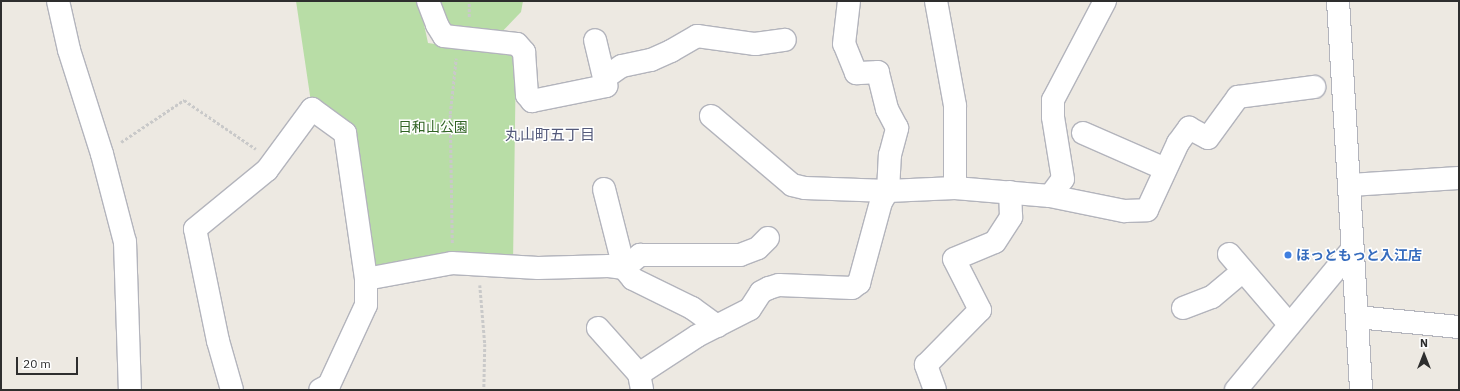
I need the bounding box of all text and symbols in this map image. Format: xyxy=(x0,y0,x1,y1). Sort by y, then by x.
park label: 日和山公園 xyxy=(398,119,468,135)
district label: 丸山町五丁目 xyxy=(505,126,595,144)
place label: ほっともっと入江店 xyxy=(1296,247,1422,263)
marker: ほっともっと入江店 xyxy=(1283,250,1293,260)
north arrow xyxy=(1404,335,1444,375)
text: N xyxy=(1420,336,1428,350)
scale bar xyxy=(18,349,80,375)
text: 20 m xyxy=(23,356,51,371)

